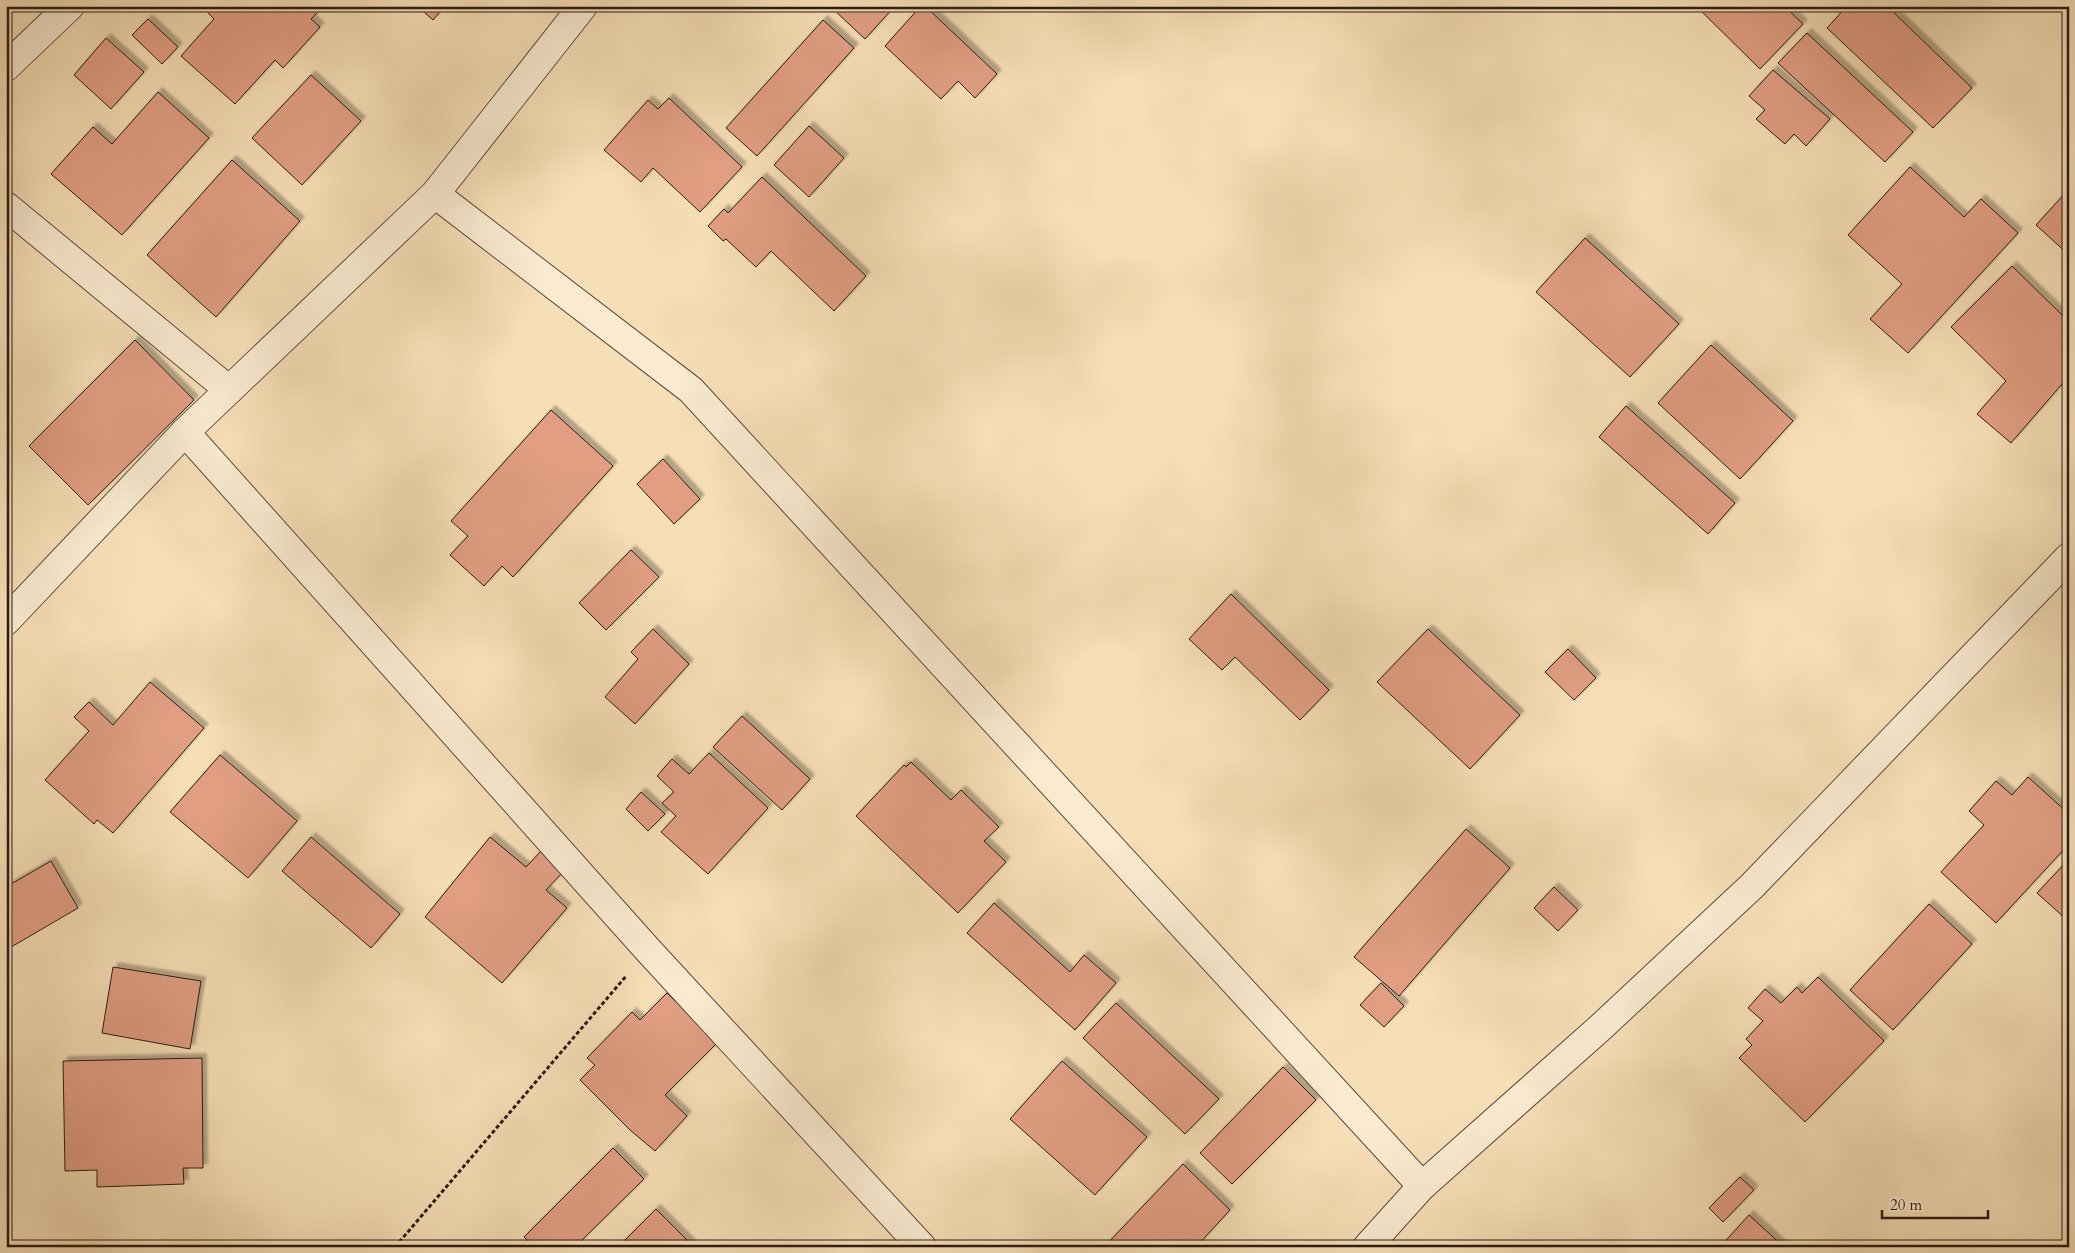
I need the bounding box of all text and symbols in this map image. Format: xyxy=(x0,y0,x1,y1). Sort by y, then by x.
scale bar xyxy=(1882,1188,1989,1220)
text: 20 m xyxy=(1890,1195,1922,1215)

